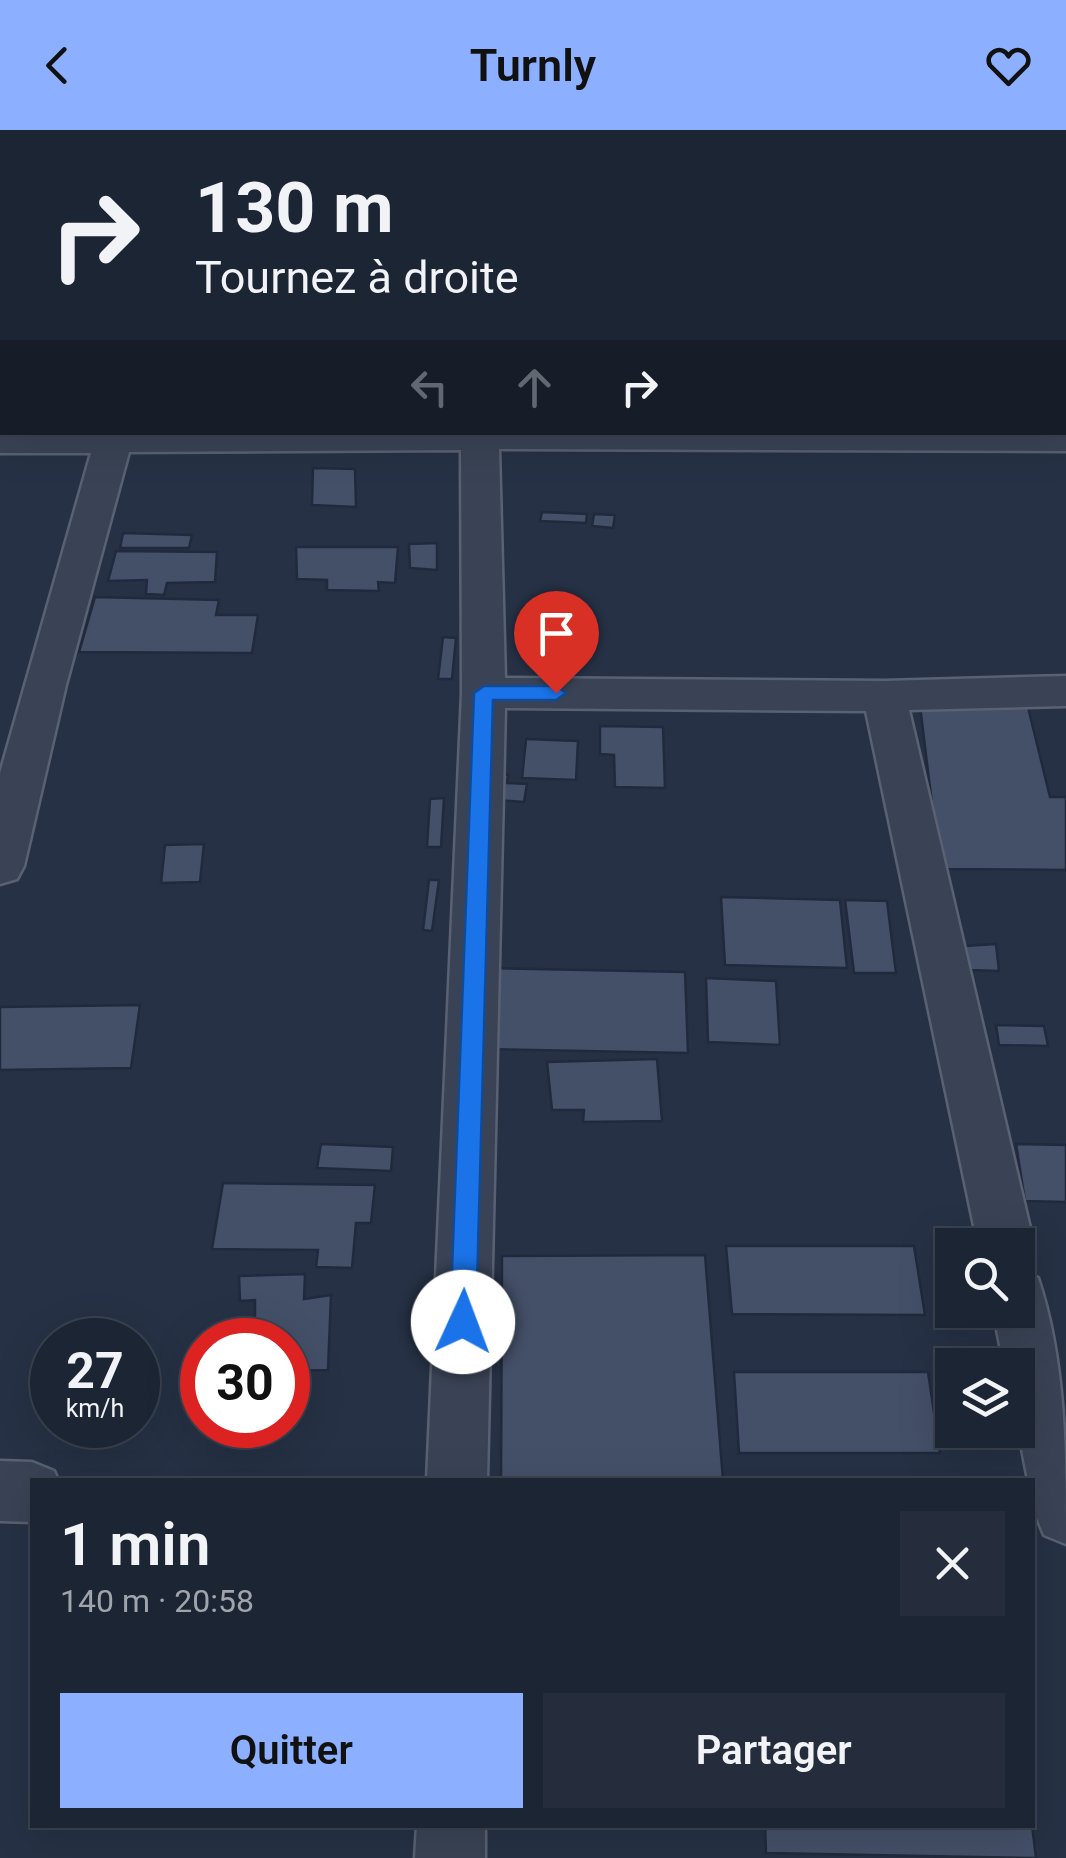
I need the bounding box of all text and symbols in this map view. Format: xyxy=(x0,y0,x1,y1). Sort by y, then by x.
icon: back xyxy=(30,38,85,93)
icon: heart xyxy=(981,38,1036,93)
text: Turnly xyxy=(470,39,596,92)
text: 130 m xyxy=(195,167,394,249)
icon: right xyxy=(30,170,160,300)
text: Tournez à droite xyxy=(195,251,519,304)
icon: left xyxy=(402,360,457,415)
icon: ahead xyxy=(507,360,562,415)
icon: right xyxy=(612,360,667,415)
pin xyxy=(514,591,599,694)
icon: arrive xyxy=(529,606,584,661)
map controls xyxy=(935,1228,1035,1448)
button: search xyxy=(935,1228,1035,1328)
position arrow xyxy=(411,1270,515,1374)
speed limit sign: 30 xyxy=(180,1318,310,1448)
text: 27 xyxy=(66,1342,124,1400)
button: layers xyxy=(935,1348,1035,1448)
text: km/h xyxy=(66,1394,124,1423)
text: 1 min xyxy=(60,1509,210,1580)
button: close xyxy=(900,1511,1005,1616)
text: 140 m · 20:58 xyxy=(60,1582,254,1620)
button: Quitter xyxy=(60,1693,523,1808)
button: Partager xyxy=(543,1693,1005,1808)

